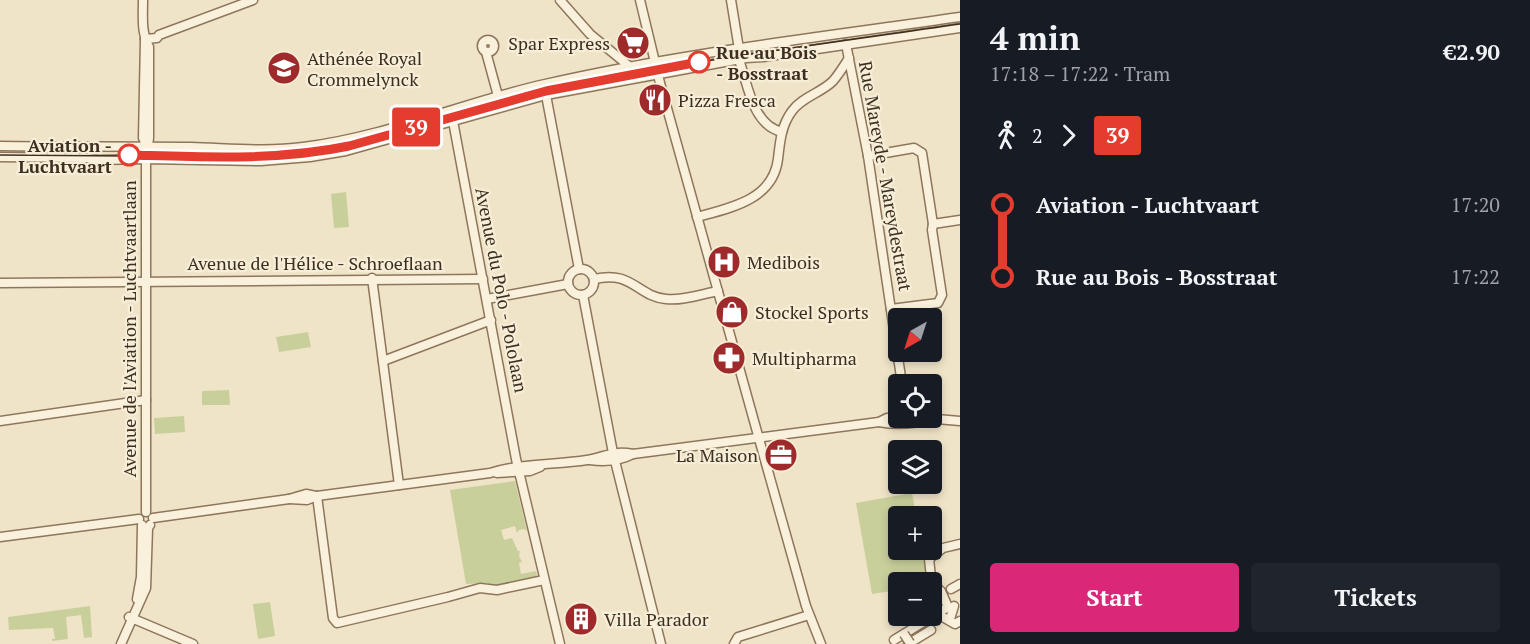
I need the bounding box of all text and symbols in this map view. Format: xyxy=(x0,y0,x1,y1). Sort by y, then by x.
text: 4 min xyxy=(990,16,1080,59)
supermarket icon: Spar Express xyxy=(615,25,651,61)
place label: Spar Express xyxy=(508,31,610,55)
text: €2.90 xyxy=(1444,37,1500,66)
place label: Rue au Bois - Bosstraat xyxy=(716,40,817,85)
place label: Athénée Royal Crommelynck xyxy=(307,46,422,91)
school or university icon: Athénée Royal Crommelynck xyxy=(266,50,302,86)
marker: Rue au Bois - Bosstraat xyxy=(688,51,710,73)
street label: Rue Mareyde - Mareydestraat xyxy=(854,59,918,293)
text: 17:18 – 17:22 · Tram xyxy=(990,60,1170,87)
restaurant icon: Pizza Fresca xyxy=(637,82,673,118)
place label: Pizza Fresca xyxy=(678,88,776,112)
line badge: 39 xyxy=(389,108,443,146)
text: 39 xyxy=(404,113,428,141)
icon: walk xyxy=(990,119,1023,152)
icon: forward xyxy=(1052,119,1085,152)
text: 39 xyxy=(1106,121,1129,149)
text: 2 xyxy=(1032,122,1043,149)
place label: Aviation - Luchtvaart xyxy=(18,133,112,178)
marker: Aviation - Luchtvaart xyxy=(118,144,140,166)
street label: Avenue de l'Aviation - Luchtvaartlaan xyxy=(117,180,141,478)
street label: Avenue du Polo - Pololaan xyxy=(470,185,534,395)
text: Aviation - Luchtvaart xyxy=(1036,190,1259,219)
text: 17:20 xyxy=(1451,191,1500,218)
hospital icon: Medibois xyxy=(706,244,742,280)
place label: Medibois xyxy=(747,250,820,274)
street label: Avenue de l'Hélice - Schroeflaan xyxy=(187,251,443,275)
text: Rue au Bois - Bosstraat xyxy=(1036,262,1277,291)
text: 17:22 xyxy=(1451,263,1500,290)
shop icon: Stockel Sports xyxy=(714,294,750,330)
place label: Stockel Sports xyxy=(755,300,869,324)
north arrow xyxy=(888,308,942,362)
map controls xyxy=(888,308,942,626)
pharmacy icon: Multipharma xyxy=(711,340,747,376)
place label: Multipharma xyxy=(752,346,857,370)
button: locate xyxy=(888,374,942,428)
office icon: La Maison xyxy=(763,437,799,473)
button: layers xyxy=(888,440,942,494)
place label: La Maison xyxy=(676,443,758,467)
button: + xyxy=(888,506,942,560)
button: Start xyxy=(990,563,1239,632)
button: Tickets xyxy=(1251,563,1500,632)
button: − xyxy=(888,572,942,626)
building icon: Villa Parador xyxy=(563,601,599,637)
place label: Villa Parador xyxy=(604,607,709,631)

